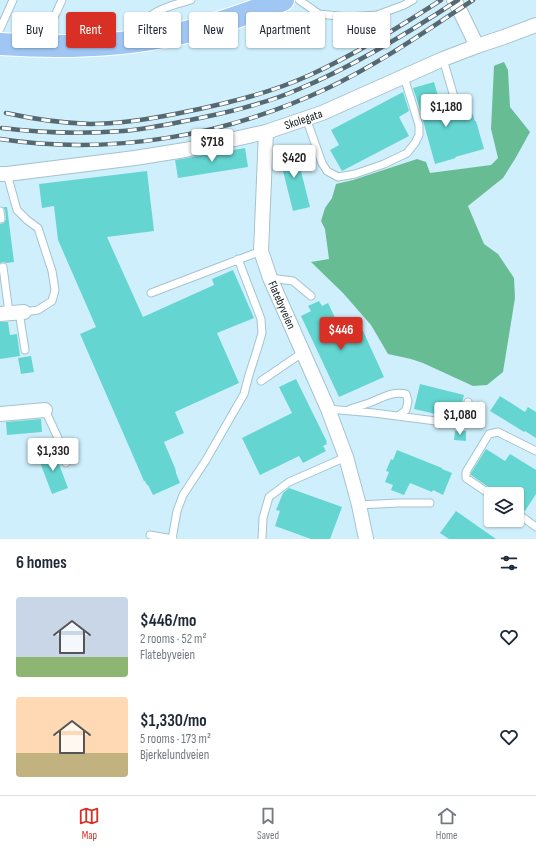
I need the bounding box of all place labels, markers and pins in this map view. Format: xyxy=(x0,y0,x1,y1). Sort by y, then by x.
pin: $1,180 xyxy=(413,94,479,128)
pin: $718 xyxy=(188,129,236,163)
pin: $420 xyxy=(270,145,318,179)
pin: $446 xyxy=(317,317,365,351)
pin: $1,080 xyxy=(427,402,493,436)
pin: $1,330 xyxy=(20,438,86,472)

